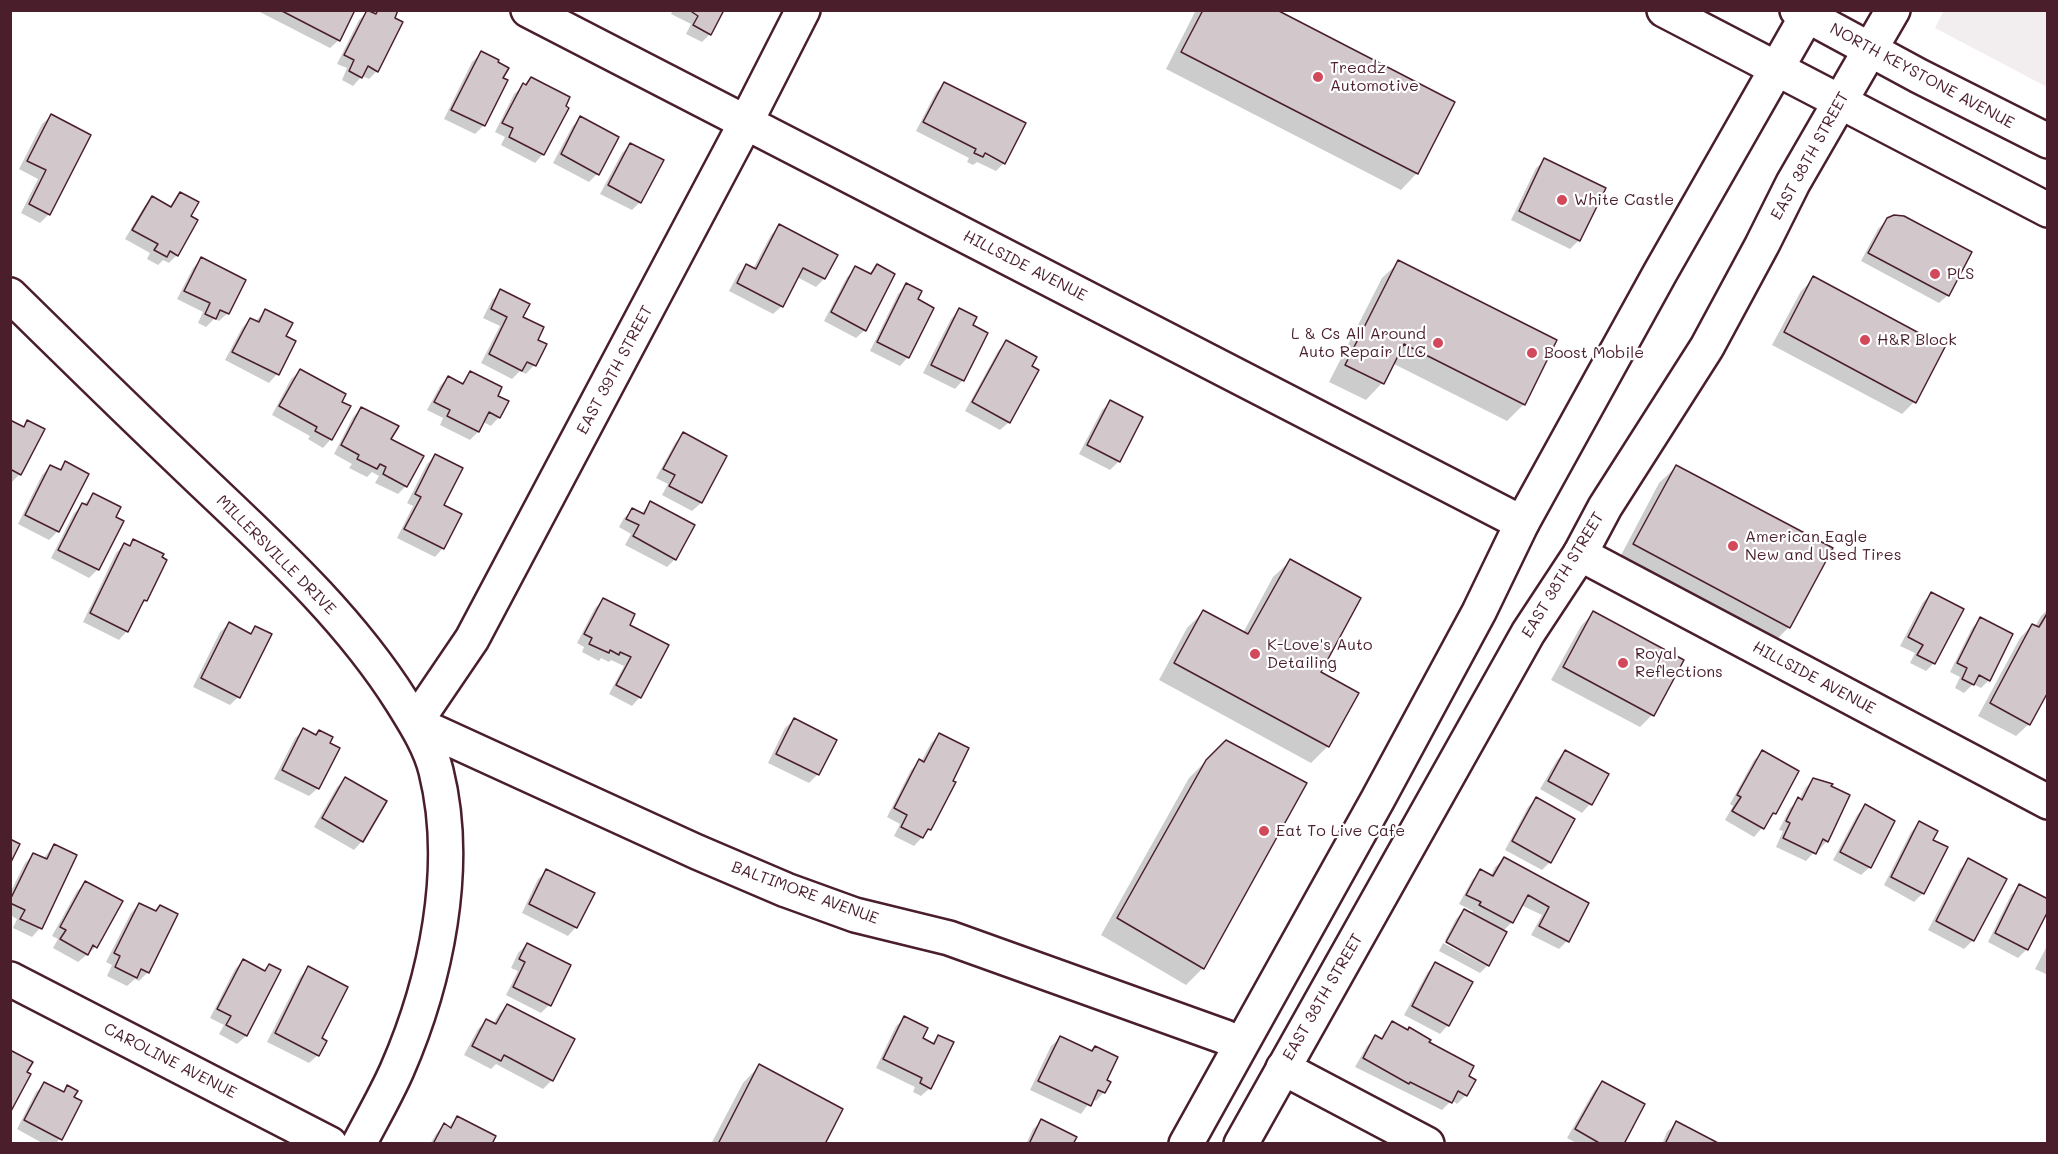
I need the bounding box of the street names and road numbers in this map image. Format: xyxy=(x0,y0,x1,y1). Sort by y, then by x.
street label: NORTH KEYSTONE AVENUE xyxy=(1827,19,2017,133)
street label: EAST 38TH STREET xyxy=(1767,89,1853,223)
street label: HILLSIDE AVENUE xyxy=(960,227,1090,305)
street label: EAST 39TH STREET xyxy=(573,302,657,438)
street label: MILLERSVILLE DRIVE xyxy=(212,491,340,619)
street label: EAST 38TH STREET xyxy=(1518,509,1608,641)
street label: HILLSIDE AVENUE xyxy=(1749,638,1879,718)
street label: BALTIMORE AVENUE xyxy=(729,857,881,929)
street label: EAST 38TH STREET xyxy=(1279,930,1367,1064)
street label: CAROLINE AVENUE xyxy=(100,1019,240,1103)

